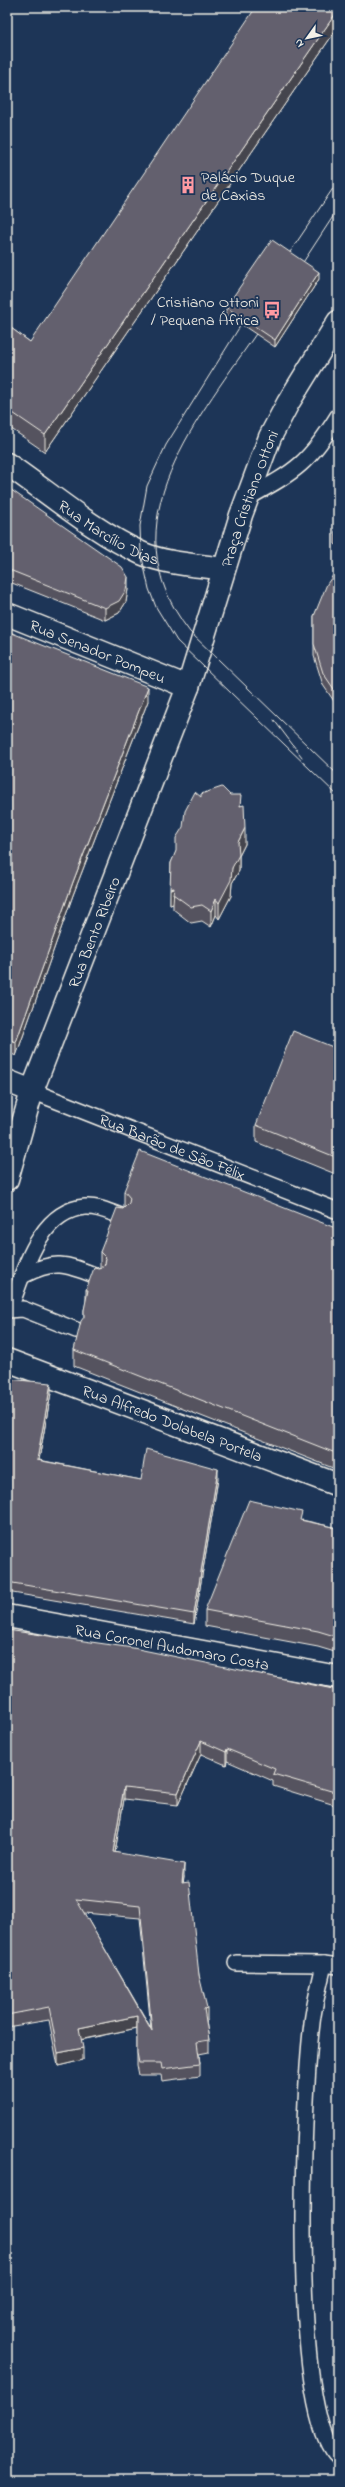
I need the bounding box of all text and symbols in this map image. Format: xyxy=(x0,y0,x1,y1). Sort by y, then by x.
north arrow xyxy=(287,18,327,58)
text: N xyxy=(291,35,308,50)
place label: Palácio Duque de Caxias xyxy=(201,166,296,208)
building icon: Palácio Duque de Caxias xyxy=(178,175,198,195)
place label: Cristiano Ottoni / Pequena África xyxy=(151,291,259,333)
bus stop icon: Cristiano Ottoni / Pequena África xyxy=(262,300,282,320)
street label: Praça Cristiano Ottoni xyxy=(216,426,286,570)
street label: Rua Marcílio Dias xyxy=(52,495,161,572)
street label: Rua Senador Pompeu xyxy=(25,614,169,691)
street label: Rua Bento Ribeiro xyxy=(63,873,128,992)
street label: Rua Barão de São Félix xyxy=(95,1108,249,1188)
street label: Rua Alfredo Dolabela Portela xyxy=(78,1379,265,1469)
street label: Rua Coronel Audomaro Costa xyxy=(73,1619,271,1678)

